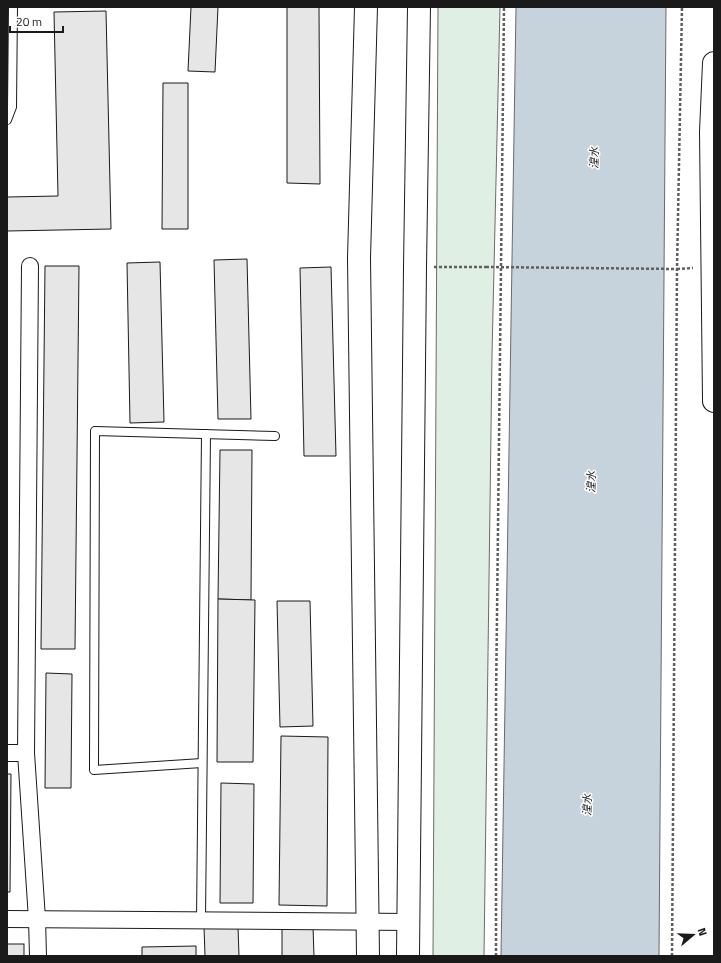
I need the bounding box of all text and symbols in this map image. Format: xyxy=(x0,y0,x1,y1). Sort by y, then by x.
scale bar xyxy=(10,8,63,34)
text: 20 m xyxy=(16,12,42,31)
water label: 湟水 xyxy=(586,146,602,169)
water label: 湟水 xyxy=(583,470,599,493)
water label: 湟水 xyxy=(579,793,595,816)
north arrow xyxy=(673,915,713,955)
text: N xyxy=(694,926,711,938)

